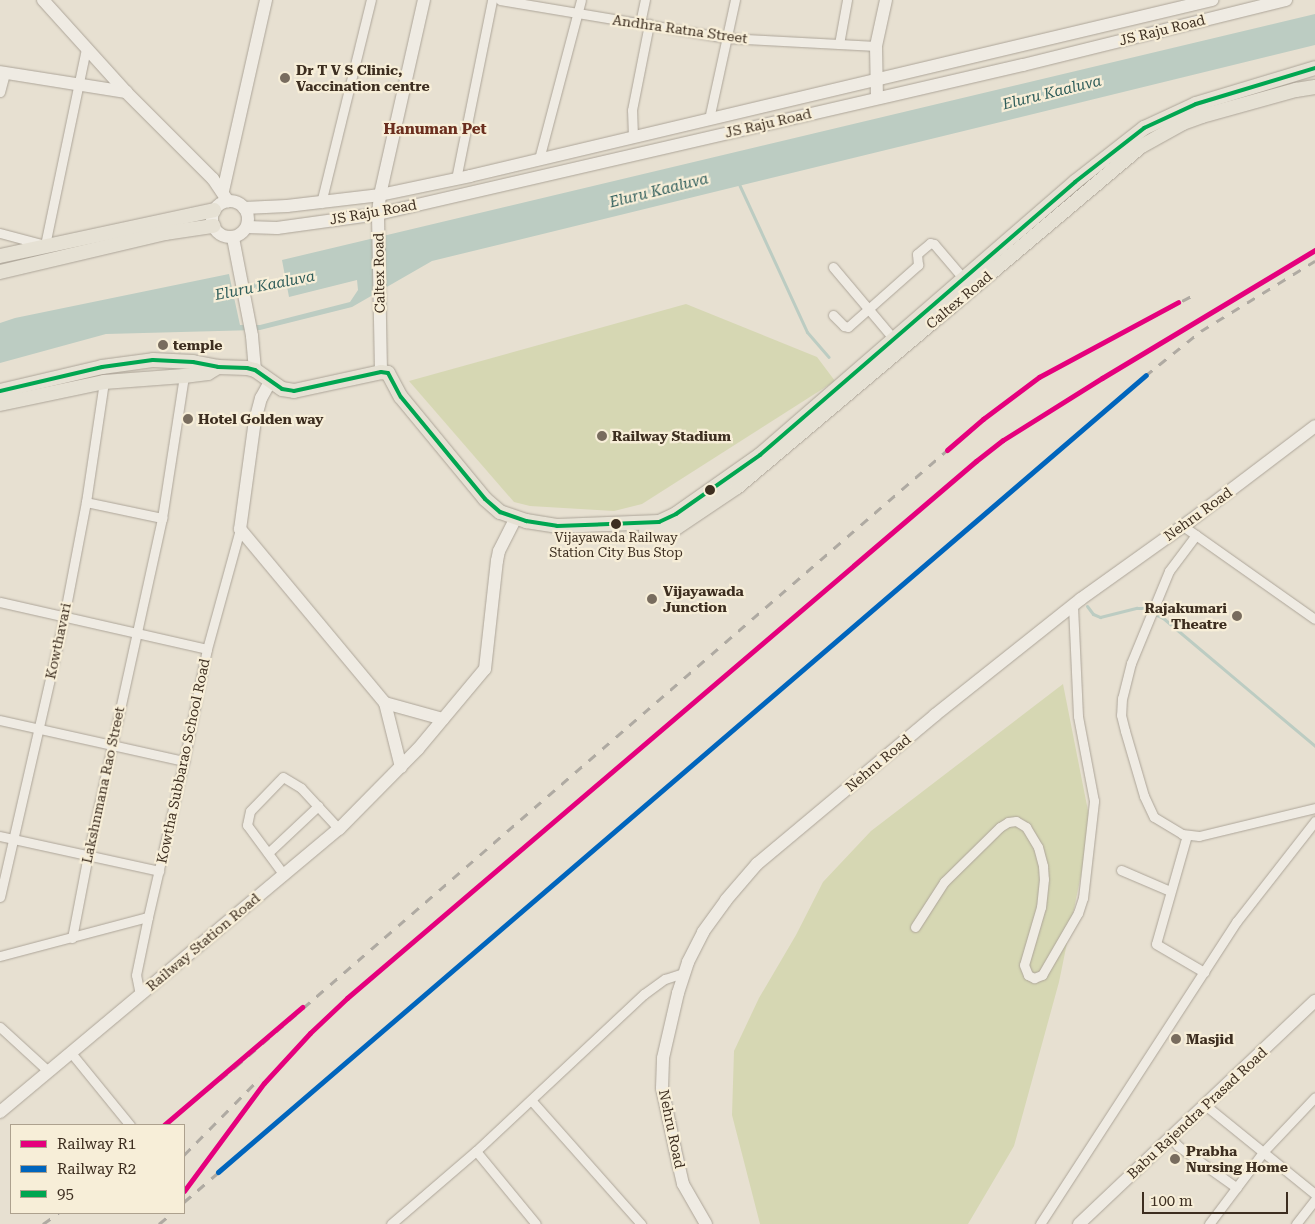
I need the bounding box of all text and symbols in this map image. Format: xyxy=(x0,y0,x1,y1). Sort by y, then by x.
street label: Andhra Ratna Street xyxy=(611,11,749,47)
street label: JS Raju Road xyxy=(1117,11,1207,49)
place label: Dr T V S Clinic, Vaccination centre xyxy=(296,62,430,94)
marker: Dr T V S Clinic, Vaccination centre xyxy=(278,71,292,85)
water label: Eluru Kaaluva xyxy=(1001,72,1103,114)
street label: JS Raju Road xyxy=(723,105,813,141)
district label: Hanuman Pet xyxy=(383,121,487,139)
water label: Eluru Kaaluva xyxy=(608,170,710,212)
street label: JS Raju Road xyxy=(328,196,418,228)
street label: Caltex Road xyxy=(370,233,388,313)
water label: Eluru Kaaluva xyxy=(214,268,316,304)
street label: Caltex Road xyxy=(923,268,995,332)
place label: temple xyxy=(173,337,222,353)
marker: temple xyxy=(157,339,169,351)
place label: Hotel Golden way xyxy=(198,411,324,427)
marker: Hotel Golden way xyxy=(182,413,194,425)
place label: Railway Stadium xyxy=(612,428,731,444)
marker: Railway Stadium xyxy=(596,430,608,442)
street label: Nehru Road xyxy=(1161,484,1235,544)
unlabelled marker xyxy=(705,485,715,495)
marker: Vijayawada Railway Station City Bus Stop xyxy=(611,519,621,529)
place label: Vijayawada Railway Station City Bus Stop xyxy=(549,531,683,562)
place label: Vijayawada Junction xyxy=(663,583,744,616)
marker: Vijayawada Junction xyxy=(645,592,659,606)
place label: Rajakumari Theatre xyxy=(1145,600,1227,632)
street label: Kowthavari xyxy=(42,601,74,681)
marker: Rajakumari Theatre xyxy=(1231,610,1243,622)
street label: Kowtha Subbarao School Road xyxy=(153,657,213,865)
street label: Lakshnmana Rao Street xyxy=(78,705,128,865)
street label: Nehru Road xyxy=(842,731,914,795)
street label: Railway Station Road xyxy=(143,890,263,994)
place label: Masjid xyxy=(1186,1031,1234,1047)
marker: Masjid xyxy=(1170,1033,1182,1045)
street label: Babu Rajendra Prasad Road xyxy=(1124,1044,1270,1182)
street label: Nehru Road xyxy=(655,1088,689,1170)
legend xyxy=(10,1124,185,1214)
text: Railway R1 xyxy=(57,1135,136,1153)
place label: Prabha Nursing Home xyxy=(1186,1143,1288,1176)
marker: Prabha Nursing Home xyxy=(1168,1152,1182,1166)
text: Railway R2 xyxy=(57,1160,136,1178)
scale bar xyxy=(1145,1182,1291,1214)
text: 95 xyxy=(57,1185,74,1203)
text: 100 m xyxy=(1150,1192,1193,1210)

